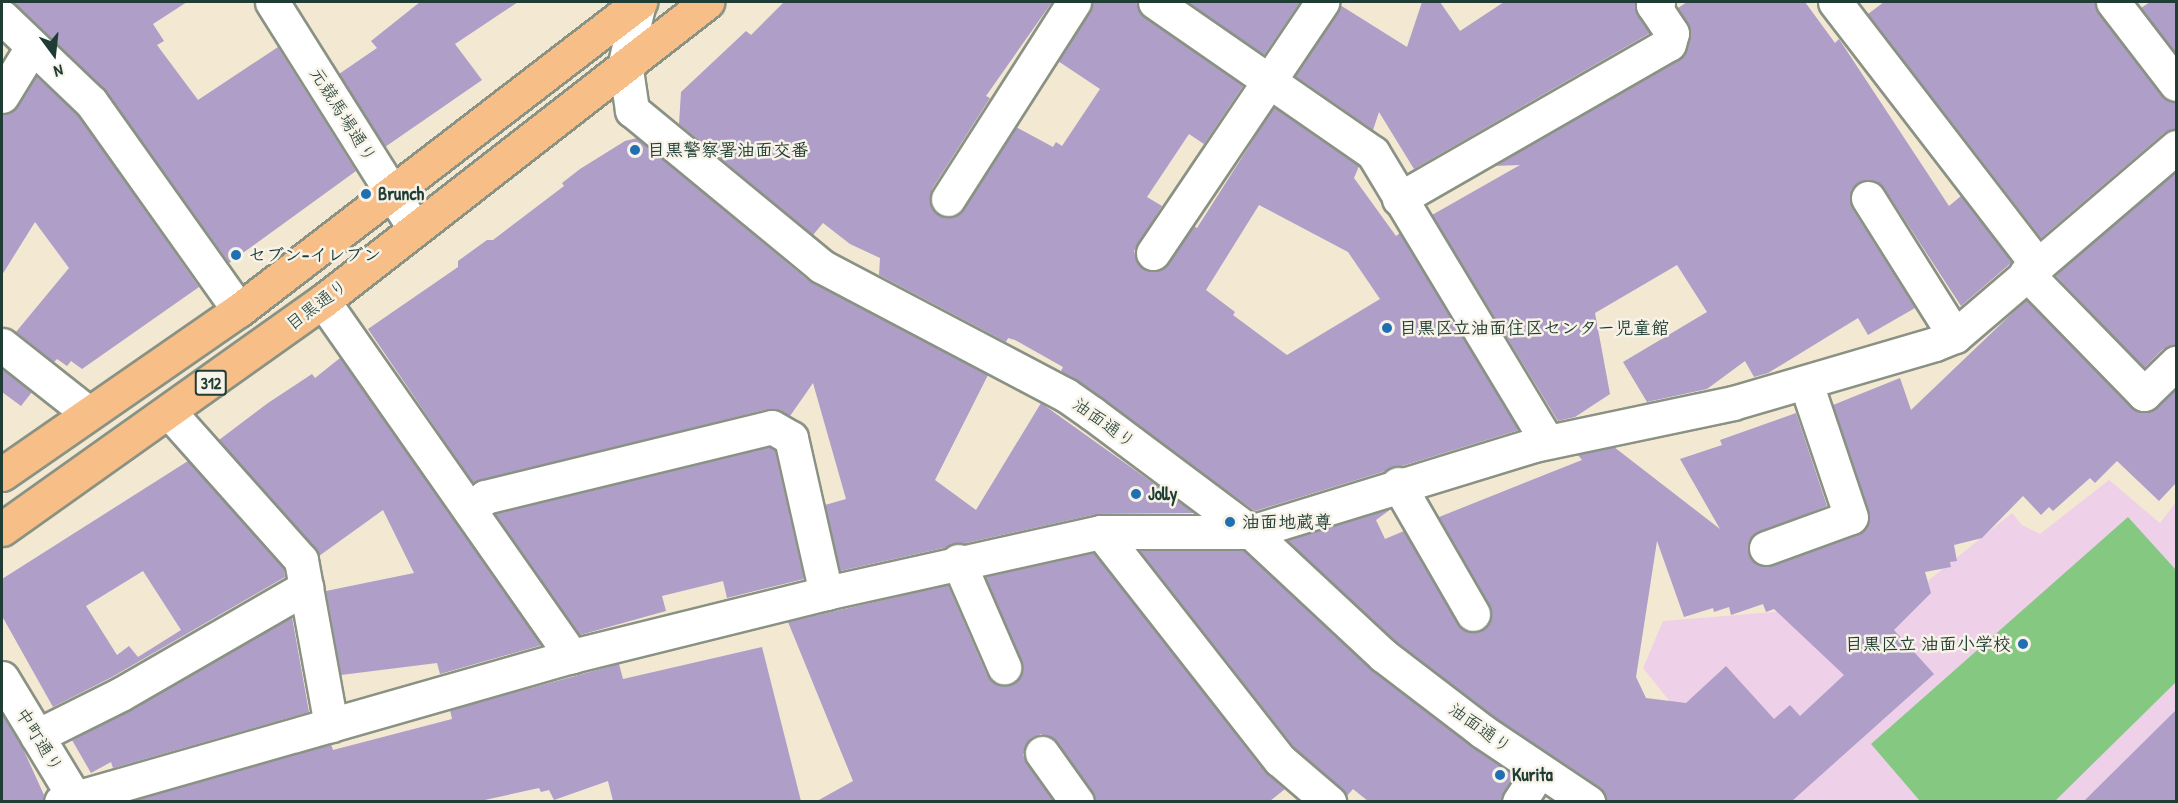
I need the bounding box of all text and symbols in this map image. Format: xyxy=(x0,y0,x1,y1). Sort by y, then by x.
north arrow xyxy=(24,24,84,84)
text: N xyxy=(52,60,66,83)
street label: 元競馬場通り xyxy=(305,63,381,167)
place label: 目黒警察署油面交番 xyxy=(647,139,809,161)
marker: 目黒警察署油面交番 xyxy=(628,143,642,157)
place label: Brunch xyxy=(378,183,424,205)
marker: Brunch xyxy=(359,187,373,201)
place label: セブン-イレブン xyxy=(248,244,381,266)
marker: セブン-イレブン xyxy=(229,248,243,262)
street label: 目黒通り xyxy=(282,275,352,335)
place label: 目黒区立油面住区センター児童館 xyxy=(1399,317,1669,339)
marker: 目黒区立油面住区センター児童館 xyxy=(1380,321,1394,335)
road number: 312 xyxy=(194,370,228,396)
street label: 油面通り xyxy=(1069,393,1139,453)
place label: Jolly xyxy=(1148,483,1177,505)
marker: Jolly xyxy=(1129,487,1143,501)
place label: 油面地蔵尊 xyxy=(1242,511,1332,533)
marker: 油面地蔵尊 xyxy=(1223,515,1237,529)
place label: 目黒区立 油面小学校 xyxy=(1845,633,2011,655)
marker: 目黒区立 油面小学校 xyxy=(2016,637,2030,651)
street label: 油面通り xyxy=(1445,698,1515,758)
street label: 中町通り xyxy=(11,704,67,776)
place label: Kurita xyxy=(1512,764,1553,786)
marker: Kurita xyxy=(1493,768,1507,782)

